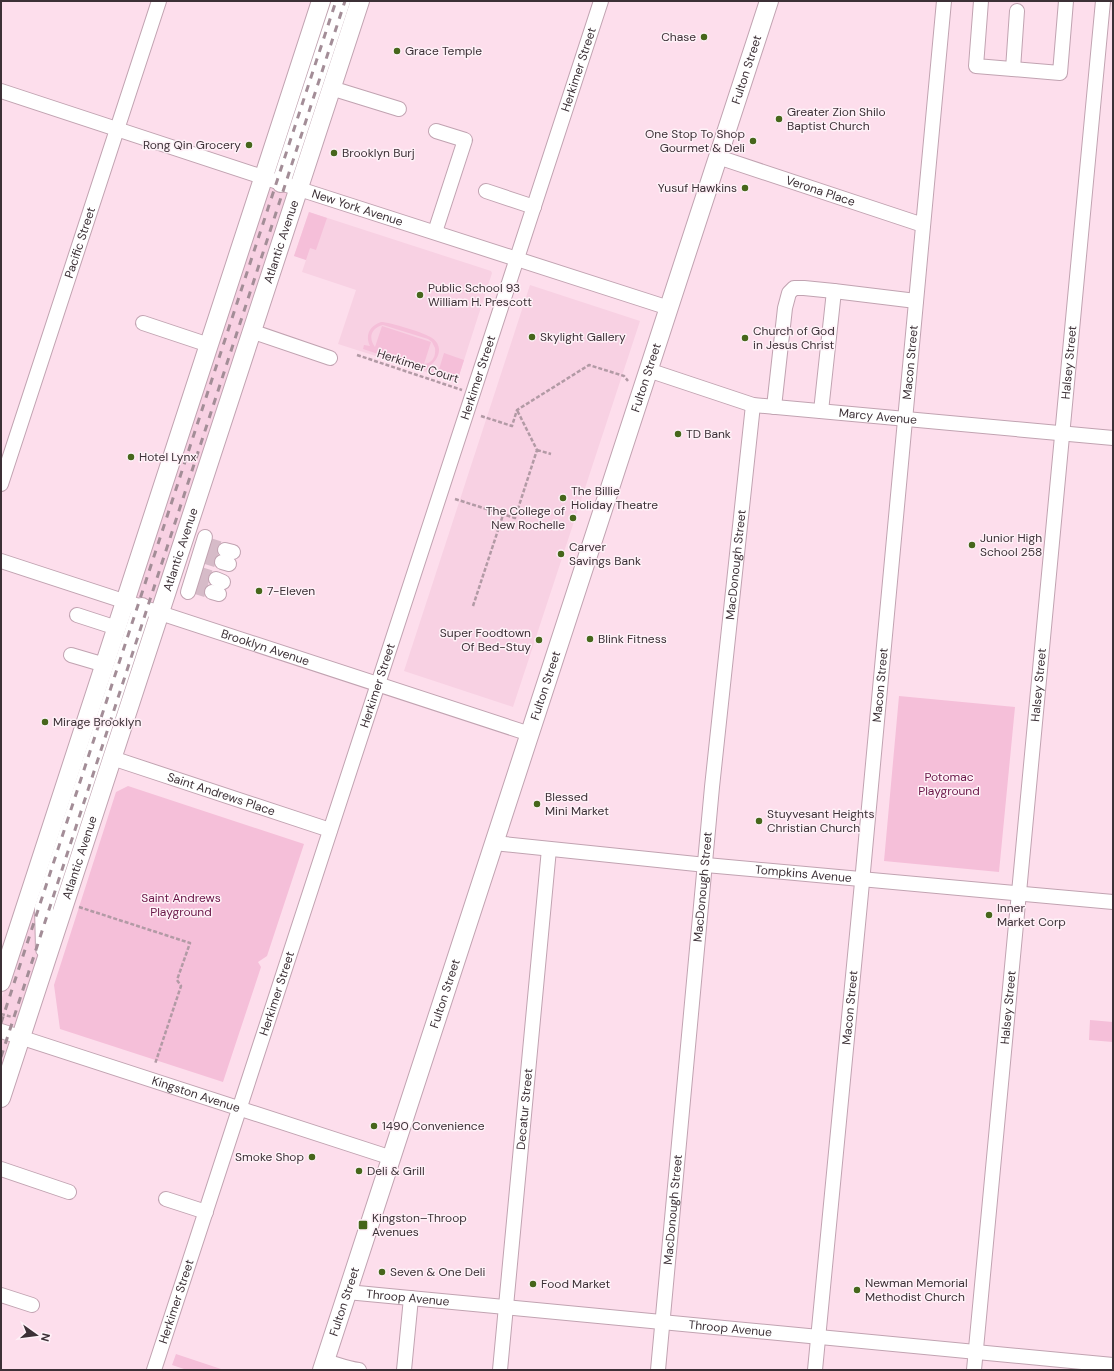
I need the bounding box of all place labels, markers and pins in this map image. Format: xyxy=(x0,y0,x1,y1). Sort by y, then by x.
place label: Chase xyxy=(661,29,696,45)
marker: Chase xyxy=(699,32,709,42)
place label: Grace Temple xyxy=(405,43,482,59)
marker: Grace Temple xyxy=(392,46,402,56)
place label: Greater Zion Shilo Baptist Church xyxy=(787,104,886,134)
marker: Greater Zion Shilo Baptist Church xyxy=(774,114,784,124)
place label: One Stop To Shop Gourmet & Deli xyxy=(645,126,745,156)
marker: One Stop To Shop Gourmet & Deli xyxy=(748,136,758,146)
place label: Rong Qin Grocery xyxy=(143,137,241,153)
marker: Rong Qin Grocery xyxy=(244,140,254,150)
place label: Brooklyn Burj xyxy=(342,145,415,161)
marker: Brooklyn Burj xyxy=(329,148,339,158)
place label: Yusuf Hawkins xyxy=(658,180,737,196)
marker: Yusuf Hawkins xyxy=(740,183,750,193)
place label: Public School 93 William H. Prescott xyxy=(428,280,532,310)
marker: Public School 93 William H. Prescott xyxy=(415,290,425,300)
place label: Church of God in Jesus Christ xyxy=(753,323,835,353)
place label: Skylight Gallery xyxy=(540,329,626,345)
marker: Skylight Gallery xyxy=(527,332,537,342)
marker: Church of God in Jesus Christ xyxy=(740,333,750,343)
place label: TD Bank xyxy=(686,426,731,442)
marker: TD Bank xyxy=(673,429,683,439)
place label: Hotel Lynx xyxy=(139,449,196,465)
marker: Hotel Lynx xyxy=(126,452,136,462)
place label: The Billie Holiday Theatre xyxy=(571,483,658,513)
marker: The Billie Holiday Theatre xyxy=(558,493,568,503)
place label: The College of New Rochelle xyxy=(486,503,565,533)
marker: The College of New Rochelle xyxy=(568,513,578,523)
place label: Junior High School 258 xyxy=(980,530,1042,560)
place label: Carver Savings Bank xyxy=(569,539,641,569)
marker: Junior High School 258 xyxy=(967,540,977,550)
marker: Carver Savings Bank xyxy=(556,549,566,559)
place label: 7-Eleven xyxy=(267,583,315,599)
marker: 7-Eleven xyxy=(254,586,264,596)
place label: Super Foodtown Of Bed-Stuy xyxy=(440,625,531,655)
place label: Blink Fitness xyxy=(598,631,667,647)
marker: Blink Fitness xyxy=(585,634,595,644)
marker: Super Foodtown Of Bed-Stuy xyxy=(534,635,544,645)
place label: Mirage Brooklyn xyxy=(53,714,141,730)
marker: Mirage Brooklyn xyxy=(40,717,50,727)
place label: Blessed Mini Market xyxy=(545,789,609,819)
marker: Blessed Mini Market xyxy=(532,799,542,809)
place label: Stuyvesant Heights Christian Church xyxy=(767,806,875,836)
marker: Stuyvesant Heights Christian Church xyxy=(754,816,764,826)
place label: Inner Market Corp xyxy=(997,900,1066,930)
marker: Inner Market Corp xyxy=(984,910,994,920)
place label: 1490 Convenience xyxy=(382,1118,485,1134)
marker: 1490 Convenience xyxy=(369,1121,379,1131)
place label: Smoke Shop xyxy=(235,1149,304,1165)
marker: Smoke Shop xyxy=(307,1152,317,1162)
place label: Deli & Grill xyxy=(367,1163,425,1179)
marker: Deli & Grill xyxy=(354,1166,364,1176)
place label: Kingston–Throop Avenues xyxy=(372,1210,467,1240)
marker: Kingston–Throop Avenues xyxy=(357,1219,369,1231)
place label: Seven & One Deli xyxy=(390,1264,485,1280)
marker: Seven & One Deli xyxy=(377,1267,387,1277)
place label: Newman Memorial Methodist Church xyxy=(865,1275,968,1305)
place label: Food Market xyxy=(541,1276,610,1292)
marker: Food Market xyxy=(528,1279,538,1289)
marker: Newman Memorial Methodist Church xyxy=(852,1285,862,1295)

